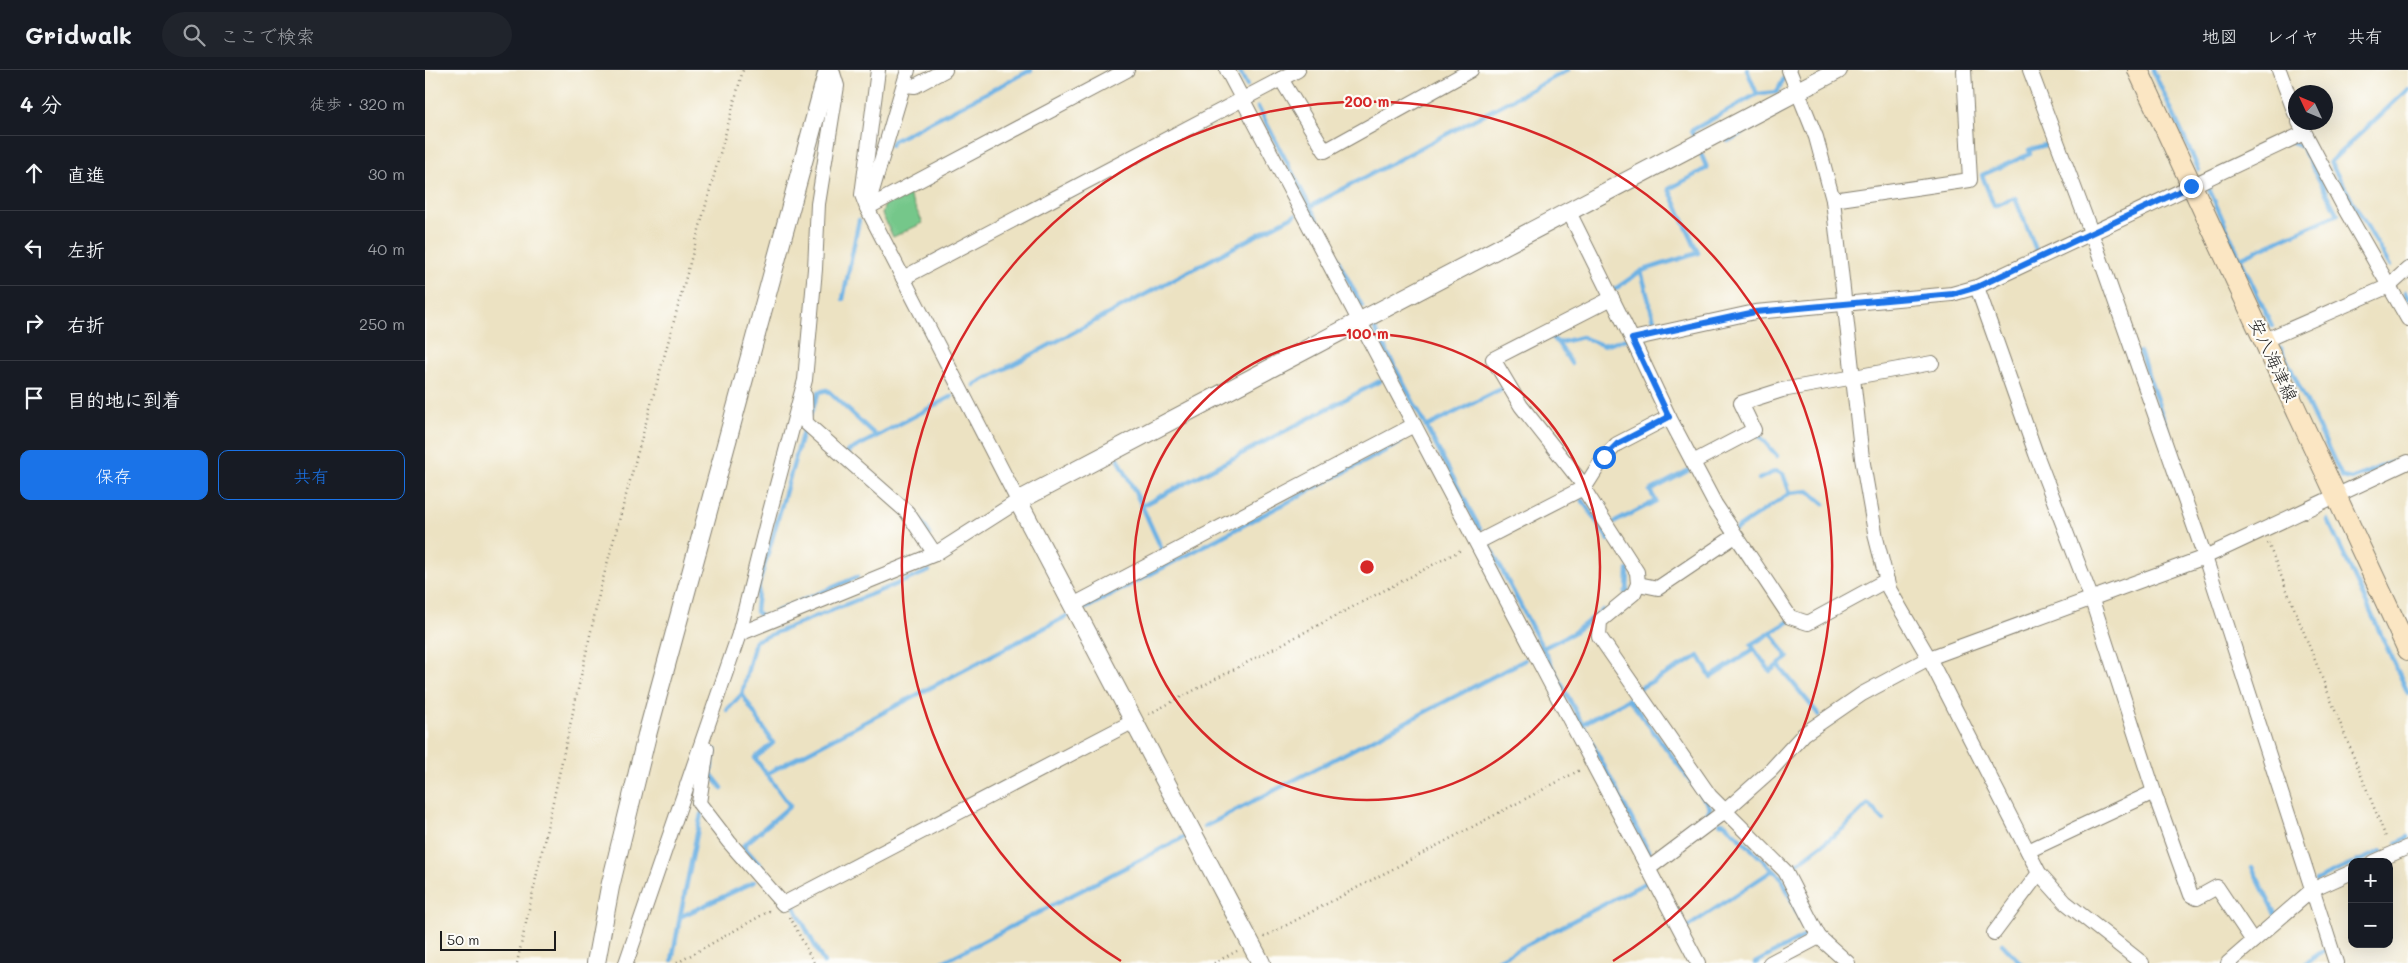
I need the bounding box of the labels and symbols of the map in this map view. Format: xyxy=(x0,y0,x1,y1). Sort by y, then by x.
north arrow xyxy=(2288,85,2333,130)
text: 200 m xyxy=(1345,91,1390,111)
route end xyxy=(2180,175,2203,198)
street label: 安八海津線 xyxy=(2244,314,2304,405)
text: 100 m xyxy=(1345,323,1389,343)
route start xyxy=(1593,446,1616,469)
centre of rings xyxy=(1358,558,1376,576)
scale bar xyxy=(440,928,556,951)

